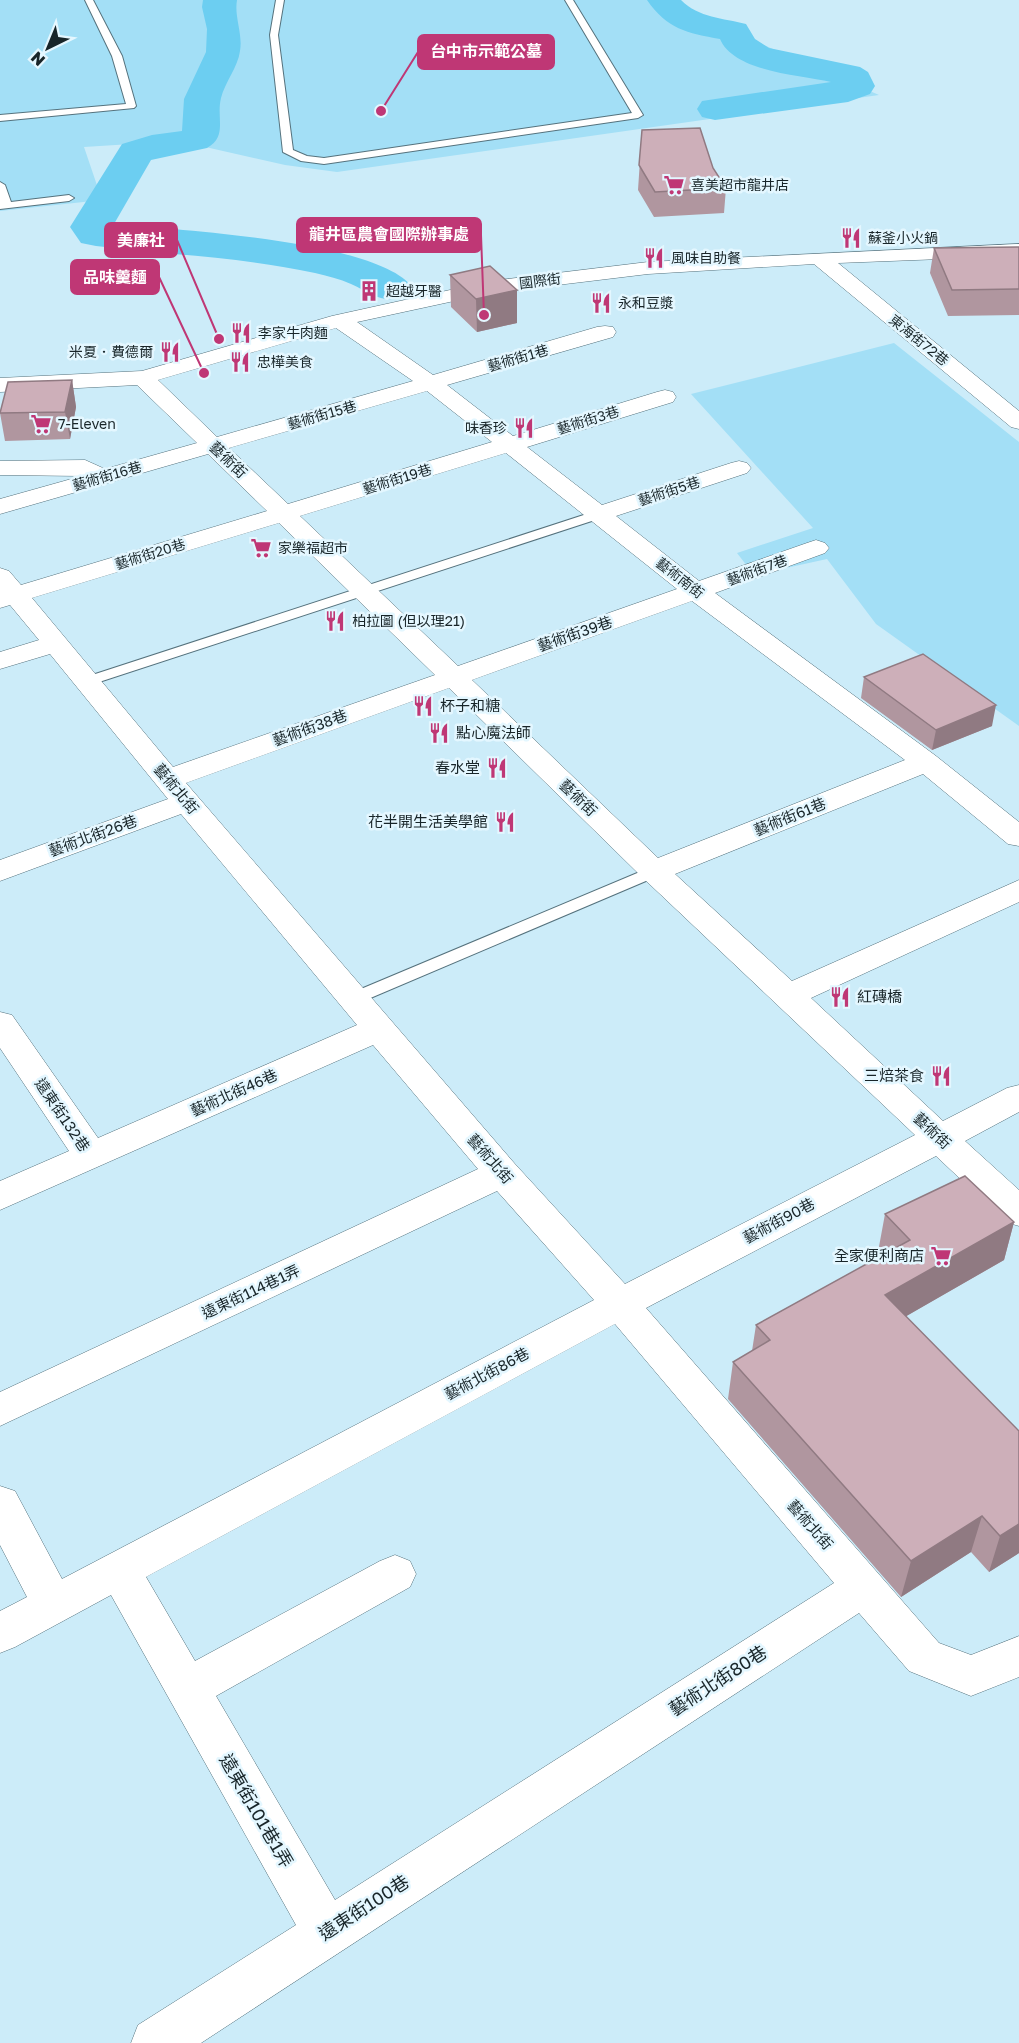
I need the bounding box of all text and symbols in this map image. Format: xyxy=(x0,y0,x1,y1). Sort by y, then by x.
north arrow xyxy=(18,18,78,78)
callout: 台中市示範公墓 xyxy=(418,35,554,69)
text: 台中市示範公墓 xyxy=(430,41,542,61)
text: N xyxy=(26,48,49,70)
supermarket icon: 喜美超市龍井店 xyxy=(662,173,686,197)
place label: 喜美超市龍井店 xyxy=(691,176,789,193)
callout: 龍井區農會國際辦事處 xyxy=(297,218,481,252)
callout: 美廉社 xyxy=(105,223,177,257)
text: 龍井區農會國際辦事處 xyxy=(309,224,469,244)
restaurant icon: 蘇釜小火鍋 xyxy=(839,226,863,250)
place label: 蘇釜小火鍋 xyxy=(868,229,938,246)
text: 美廉社 xyxy=(117,230,165,250)
restaurant icon: 風味自助餐 xyxy=(642,246,666,270)
place label: 風味自助餐 xyxy=(671,249,741,266)
callout: 品味羹麵 xyxy=(71,260,159,294)
text: 品味羹麵 xyxy=(83,267,147,287)
street label: 國際街 xyxy=(518,270,562,291)
building icon: 超越牙醫 xyxy=(357,279,381,303)
place label: 超越牙醫 xyxy=(386,282,442,299)
restaurant icon: 永和豆漿 xyxy=(589,291,613,315)
place label: 永和豆漿 xyxy=(618,294,674,311)
street label: 東海街72巷 xyxy=(886,310,952,369)
restaurant icon: 李家牛肉麵 xyxy=(229,321,253,345)
place label: 李家牛肉麵 xyxy=(258,324,328,341)
restaurant icon: 米夏．費德爾 xyxy=(158,340,182,364)
street label: 藝術街1巷 xyxy=(485,341,550,374)
place label: 米夏．費德爾 xyxy=(69,343,153,360)
restaurant icon: 忠樺美食 xyxy=(228,350,252,374)
place label: 忠樺美食 xyxy=(257,353,313,370)
street label: 藝術街15巷 xyxy=(285,397,358,432)
street label: 藝術街3巷 xyxy=(555,402,621,437)
supermarket icon: 7-Eleven xyxy=(29,412,53,436)
place label: 7-Eleven xyxy=(58,415,116,432)
restaurant icon: 味香珍 xyxy=(512,416,536,440)
place label: 味香珍 xyxy=(465,419,507,436)
street label: 藝術街 xyxy=(206,437,251,481)
street label: 藝術街16巷 xyxy=(70,458,143,494)
street label: 藝術街19巷 xyxy=(360,460,433,497)
street label: 藝術街5巷 xyxy=(636,473,702,509)
street label: 藝術街20巷 xyxy=(113,535,187,572)
supermarket icon: 家樂福超市 xyxy=(249,536,273,560)
place label: 家樂福超市 xyxy=(278,539,348,556)
street label: 藝術街7巷 xyxy=(724,551,790,588)
street label: 藝術南街 xyxy=(653,554,708,602)
restaurant icon: 柏拉圖 (但以理21) xyxy=(323,609,347,633)
place label: 柏拉圖 (但以理21) xyxy=(352,612,465,629)
street label: 藝術街39巷 xyxy=(535,612,614,654)
restaurant icon: 杯子和糖 xyxy=(411,694,435,718)
place label: 杯子和糖 xyxy=(440,696,500,714)
street label: 藝術街38巷 xyxy=(270,705,349,749)
restaurant icon: 點心魔法師 xyxy=(427,721,451,745)
place label: 點心魔法師 xyxy=(456,723,531,741)
restaurant icon: 春水堂 xyxy=(485,756,509,780)
place label: 春水堂 xyxy=(435,758,480,776)
street label: 藝術北街 xyxy=(151,760,203,817)
street label: 藝術街 xyxy=(556,775,601,819)
street label: 藝術街61巷 xyxy=(751,793,828,839)
restaurant icon: 花半開生活美學館 xyxy=(493,810,517,834)
street label: 藝術北街26巷 xyxy=(46,811,139,859)
place label: 花半開生活美學館 xyxy=(368,812,488,830)
restaurant icon: 紅磚橋 xyxy=(828,985,852,1009)
place label: 紅磚橋 xyxy=(857,987,902,1005)
restaurant icon: 三焙茶食 xyxy=(929,1064,953,1088)
street label: 藝術北街46巷 xyxy=(187,1065,280,1119)
place label: 三焙茶食 xyxy=(864,1066,924,1084)
street label: 遠東街132巷 xyxy=(32,1074,94,1155)
street label: 藝術街 xyxy=(910,1108,955,1152)
street label: 藝術北街 xyxy=(464,1130,517,1187)
street label: 藝術街90巷 xyxy=(740,1194,817,1246)
supermarket icon: 全家便利商店 xyxy=(929,1244,953,1268)
place label: 全家便利商店 xyxy=(834,1246,924,1264)
street label: 遠東街114巷1弄 xyxy=(199,1261,302,1322)
street label: 藝術北街86巷 xyxy=(441,1343,532,1403)
street label: 藝術北街 xyxy=(784,1496,837,1553)
street label: 藝術北街80巷 xyxy=(664,1640,770,1720)
street label: 遠東街101巷1弄 xyxy=(215,1750,298,1871)
street label: 遠東街100巷 xyxy=(314,1870,413,1944)

